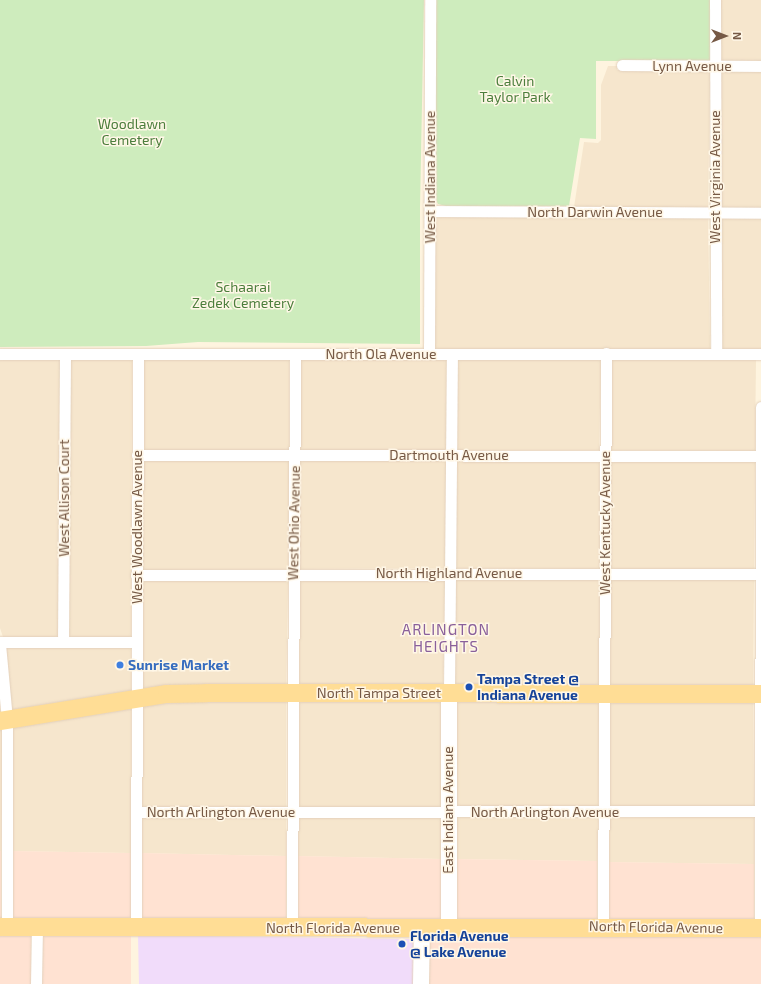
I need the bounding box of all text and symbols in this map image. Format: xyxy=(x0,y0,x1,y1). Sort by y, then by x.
north arrow xyxy=(705,16,745,56)
text: N xyxy=(731,32,744,40)
street label: Lynn Avenue xyxy=(652,58,732,74)
park label: Calvin Taylor Park xyxy=(479,73,551,106)
street label: West Virginia Avenue xyxy=(707,110,723,244)
street label: West Indiana Avenue xyxy=(422,111,438,243)
park label: Woodlawn Cemetery xyxy=(98,116,166,148)
street label: North Darwin Avenue xyxy=(527,204,663,220)
park label: Schaarai Zedek Cemetery xyxy=(192,279,294,312)
street label: North Ola Avenue xyxy=(325,346,437,362)
street label: West Allison Court xyxy=(56,439,72,557)
street label: Dartmouth Avenue xyxy=(389,447,509,463)
street label: West Woodlawn Avenue xyxy=(129,450,145,604)
street label: West Kentucky Avenue xyxy=(597,451,613,595)
street label: West Ohio Avenue xyxy=(285,465,303,581)
street label: North Highland Avenue xyxy=(376,565,522,581)
district label: ARLINGTON HEIGHTS xyxy=(402,620,490,655)
place label: Sunrise Market xyxy=(128,657,229,673)
marker: Sunrise Market xyxy=(115,660,125,670)
place label: Tampa Street @ Indiana Avenue xyxy=(477,671,579,704)
marker: Tampa Street @ Indiana Avenue xyxy=(464,682,474,692)
street label: North Tampa Street xyxy=(317,685,441,701)
street label: East Indiana Avenue xyxy=(440,746,456,874)
street label: North Arlington Avenue xyxy=(146,804,296,820)
street label: North Arlington Avenue xyxy=(470,804,620,820)
street label: North Florida Avenue xyxy=(589,917,723,937)
street label: North Florida Avenue xyxy=(266,920,400,936)
place label: Florida Avenue @ Lake Avenue xyxy=(410,928,509,960)
marker: Florida Avenue @ Lake Avenue xyxy=(397,939,407,949)

